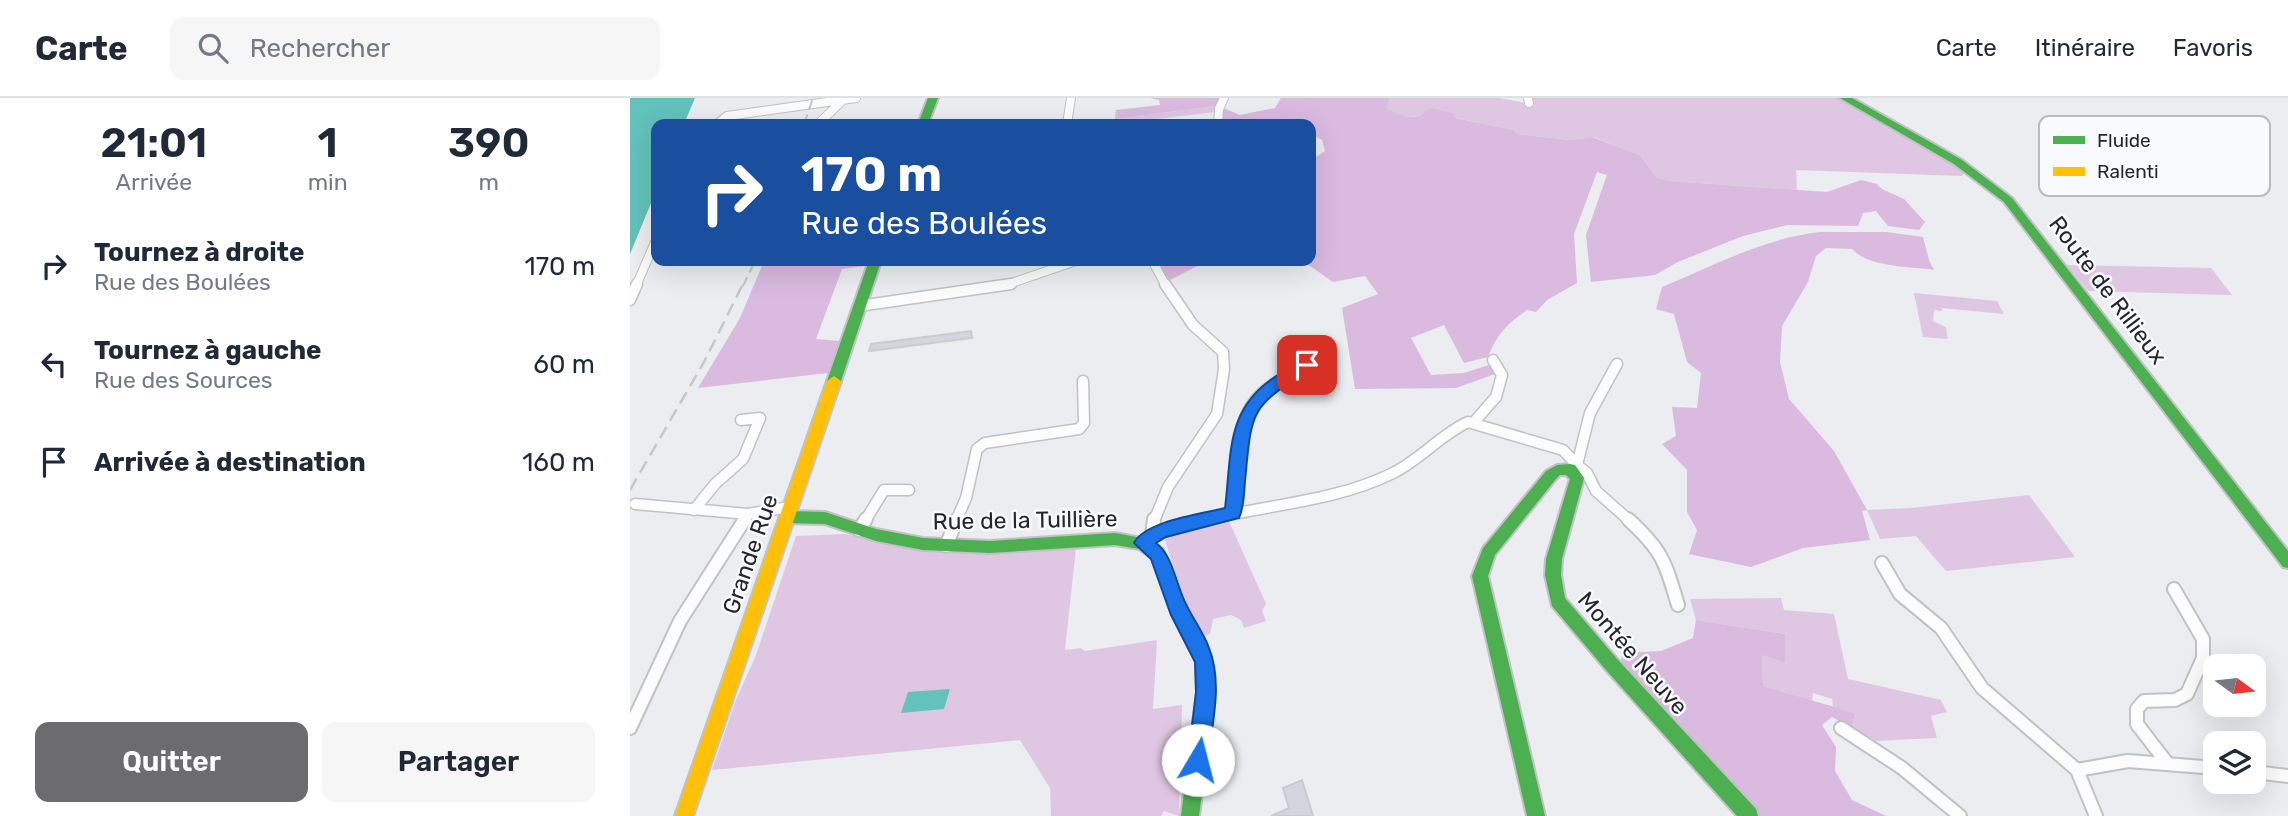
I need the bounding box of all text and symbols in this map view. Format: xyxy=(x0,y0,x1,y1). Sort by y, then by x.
search box xyxy=(170,17,660,80)
text: Carte xyxy=(35,29,128,68)
icon: search xyxy=(194,29,232,67)
text: Rechercher xyxy=(250,33,390,64)
text: Carte xyxy=(1936,34,1997,62)
text: Itinéraire xyxy=(2035,34,2135,62)
text: Favoris xyxy=(2173,34,2253,62)
legend xyxy=(2039,116,2270,196)
text: 21:01 xyxy=(100,118,207,168)
text: 1 xyxy=(318,118,338,168)
text: 390 xyxy=(448,118,530,168)
text: Fluide xyxy=(2097,129,2151,152)
text: 170 m xyxy=(801,145,942,203)
icon: right xyxy=(686,147,777,238)
text: Ralenti xyxy=(2097,160,2159,183)
text: Arrivée xyxy=(116,168,192,196)
text: min xyxy=(308,168,348,196)
text: m xyxy=(479,168,499,196)
text: Rue des Boulées xyxy=(801,204,1047,242)
street label: Route de Rillieux xyxy=(2043,210,2173,370)
text: Tournez à droite xyxy=(94,237,304,268)
icon: right xyxy=(35,247,73,285)
text: 170 m xyxy=(525,251,595,282)
text: Rue des Boulées xyxy=(94,268,271,296)
text: Tournez à gauche xyxy=(94,335,322,366)
pin xyxy=(1277,335,1337,395)
icon: left xyxy=(35,345,73,383)
icon: arrive xyxy=(1288,346,1326,384)
text: 60 m xyxy=(533,349,595,380)
text: Rue des Sources xyxy=(94,366,273,394)
icon: arrive xyxy=(35,443,73,481)
text: Arrivée à destination xyxy=(94,447,366,478)
text: 160 m xyxy=(522,447,595,478)
street label: Grande Rue xyxy=(716,490,784,618)
street label: Rue de la Tuillière xyxy=(932,504,1118,536)
street label: Montée Neuve xyxy=(1572,586,1694,720)
north arrow xyxy=(2203,654,2266,718)
map controls xyxy=(2203,654,2266,794)
button: Quitter xyxy=(35,722,308,802)
button: Partager xyxy=(322,722,595,802)
position arrow xyxy=(1161,723,1235,797)
button: layers xyxy=(2203,731,2266,794)

